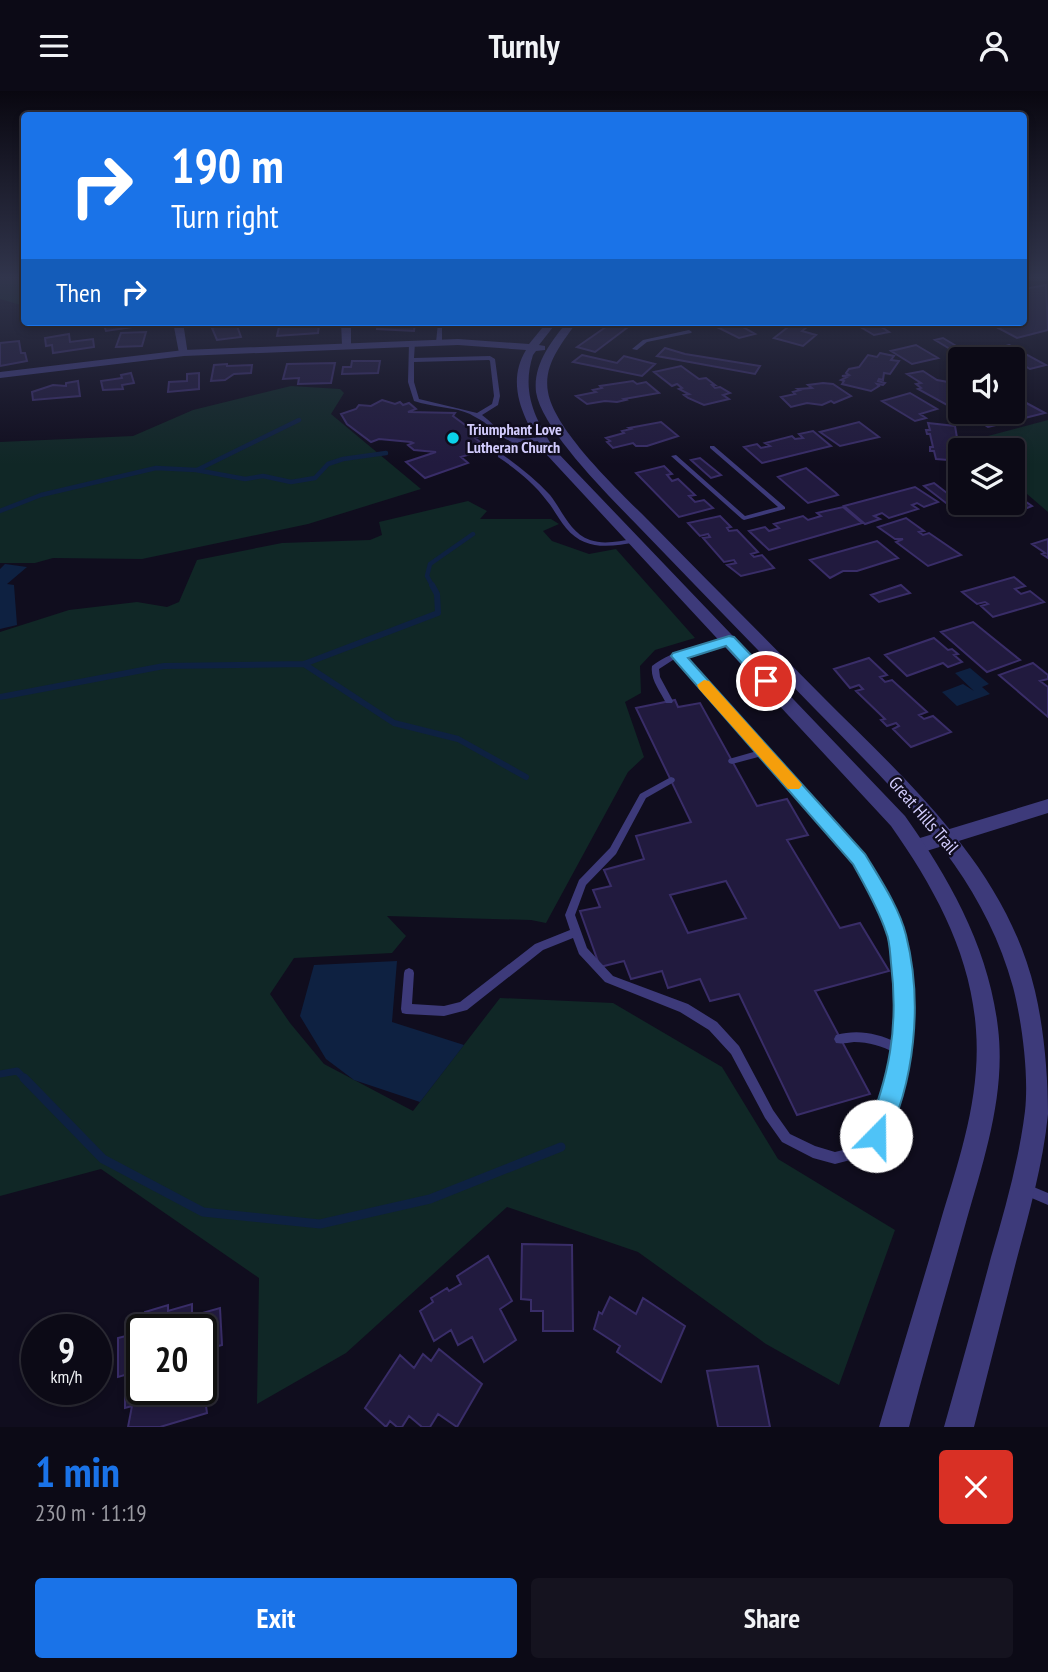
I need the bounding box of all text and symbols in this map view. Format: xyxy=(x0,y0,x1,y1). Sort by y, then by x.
text: Turnly xyxy=(488,25,560,67)
icon: menu xyxy=(35,27,73,65)
icon: person xyxy=(975,27,1013,65)
text: 190 m xyxy=(171,133,284,197)
icon: right xyxy=(56,140,147,231)
text: Turn right xyxy=(171,195,279,237)
icon: right xyxy=(115,273,153,311)
text: Then xyxy=(56,276,101,309)
map controls xyxy=(948,347,1025,515)
button: sound xyxy=(948,347,1025,424)
place label: Triumphant Love Lutheran Church xyxy=(467,419,562,457)
marker: Triumphant Love Lutheran Church xyxy=(445,430,461,446)
button: layers xyxy=(948,438,1025,515)
pin xyxy=(736,651,796,711)
icon: arrive xyxy=(747,662,785,700)
street label: Great Hills Trail xyxy=(884,771,964,859)
position arrow xyxy=(839,1099,913,1173)
speed limit sign: 20 xyxy=(126,1314,217,1405)
text: 9 xyxy=(58,1327,75,1373)
text: km/h xyxy=(51,1365,82,1388)
text: 1 min xyxy=(35,1444,120,1499)
button: close xyxy=(939,1450,1013,1524)
text: 230 m · 11:19 xyxy=(35,1498,147,1527)
button: Exit xyxy=(35,1578,517,1658)
button: Share xyxy=(531,1578,1013,1658)

